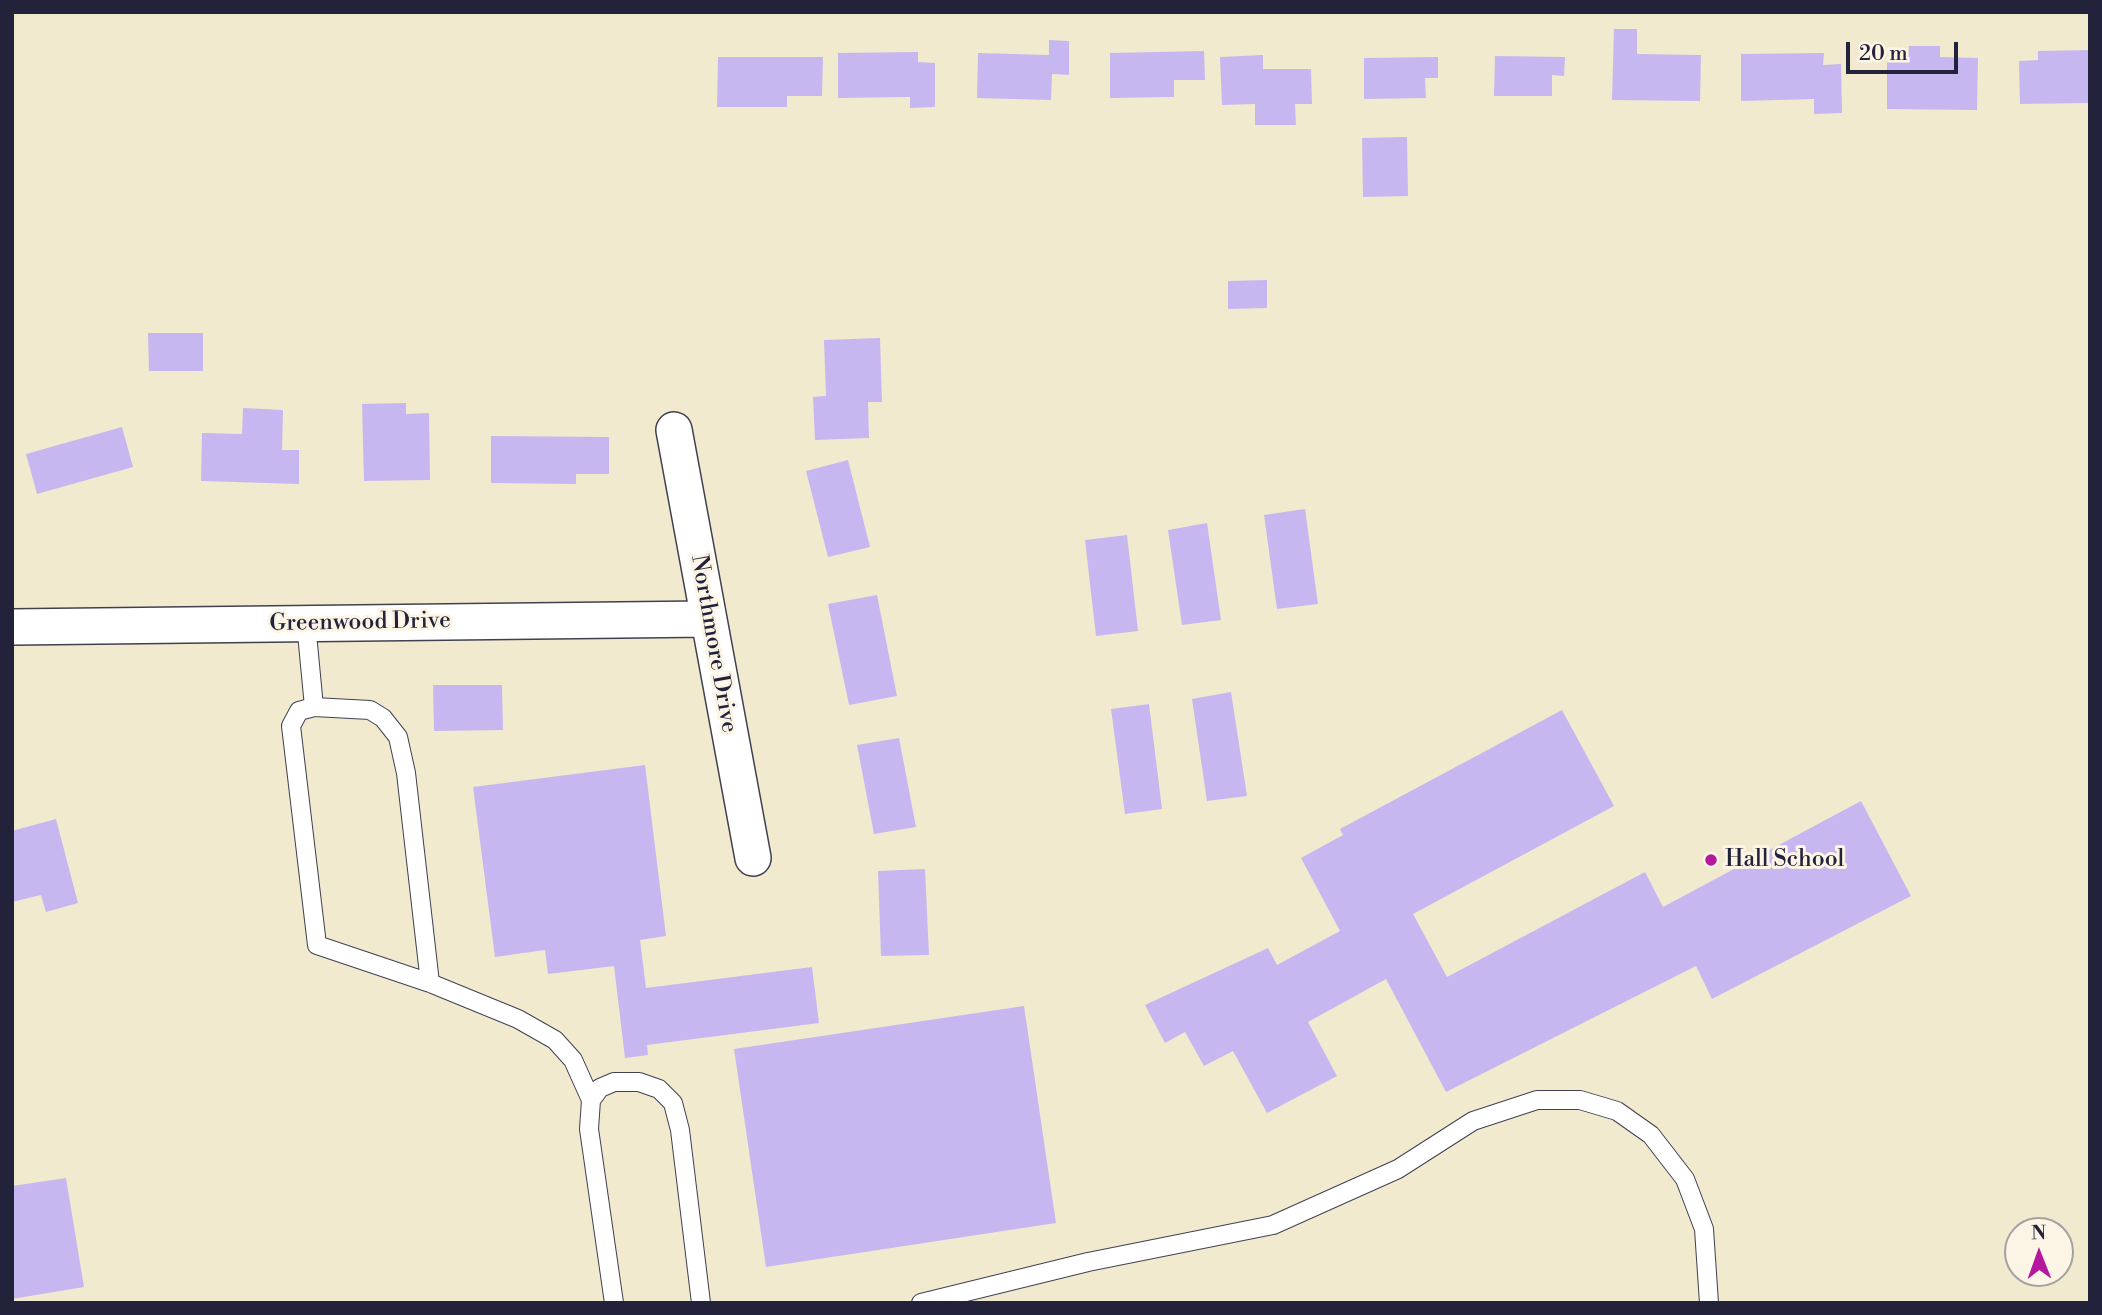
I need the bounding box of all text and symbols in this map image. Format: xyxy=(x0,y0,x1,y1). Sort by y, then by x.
scale bar xyxy=(1850,28,1962,72)
text: 20 m xyxy=(1859,41,1908,67)
street label: Northmore Drive xyxy=(684,553,742,735)
street label: Greenwood Drive xyxy=(269,608,451,638)
place label: Hall School xyxy=(1725,846,1844,874)
marker: Hall School xyxy=(1703,852,1719,868)
north arrow xyxy=(2004,1217,2074,1287)
text: N xyxy=(2031,1221,2046,1245)

